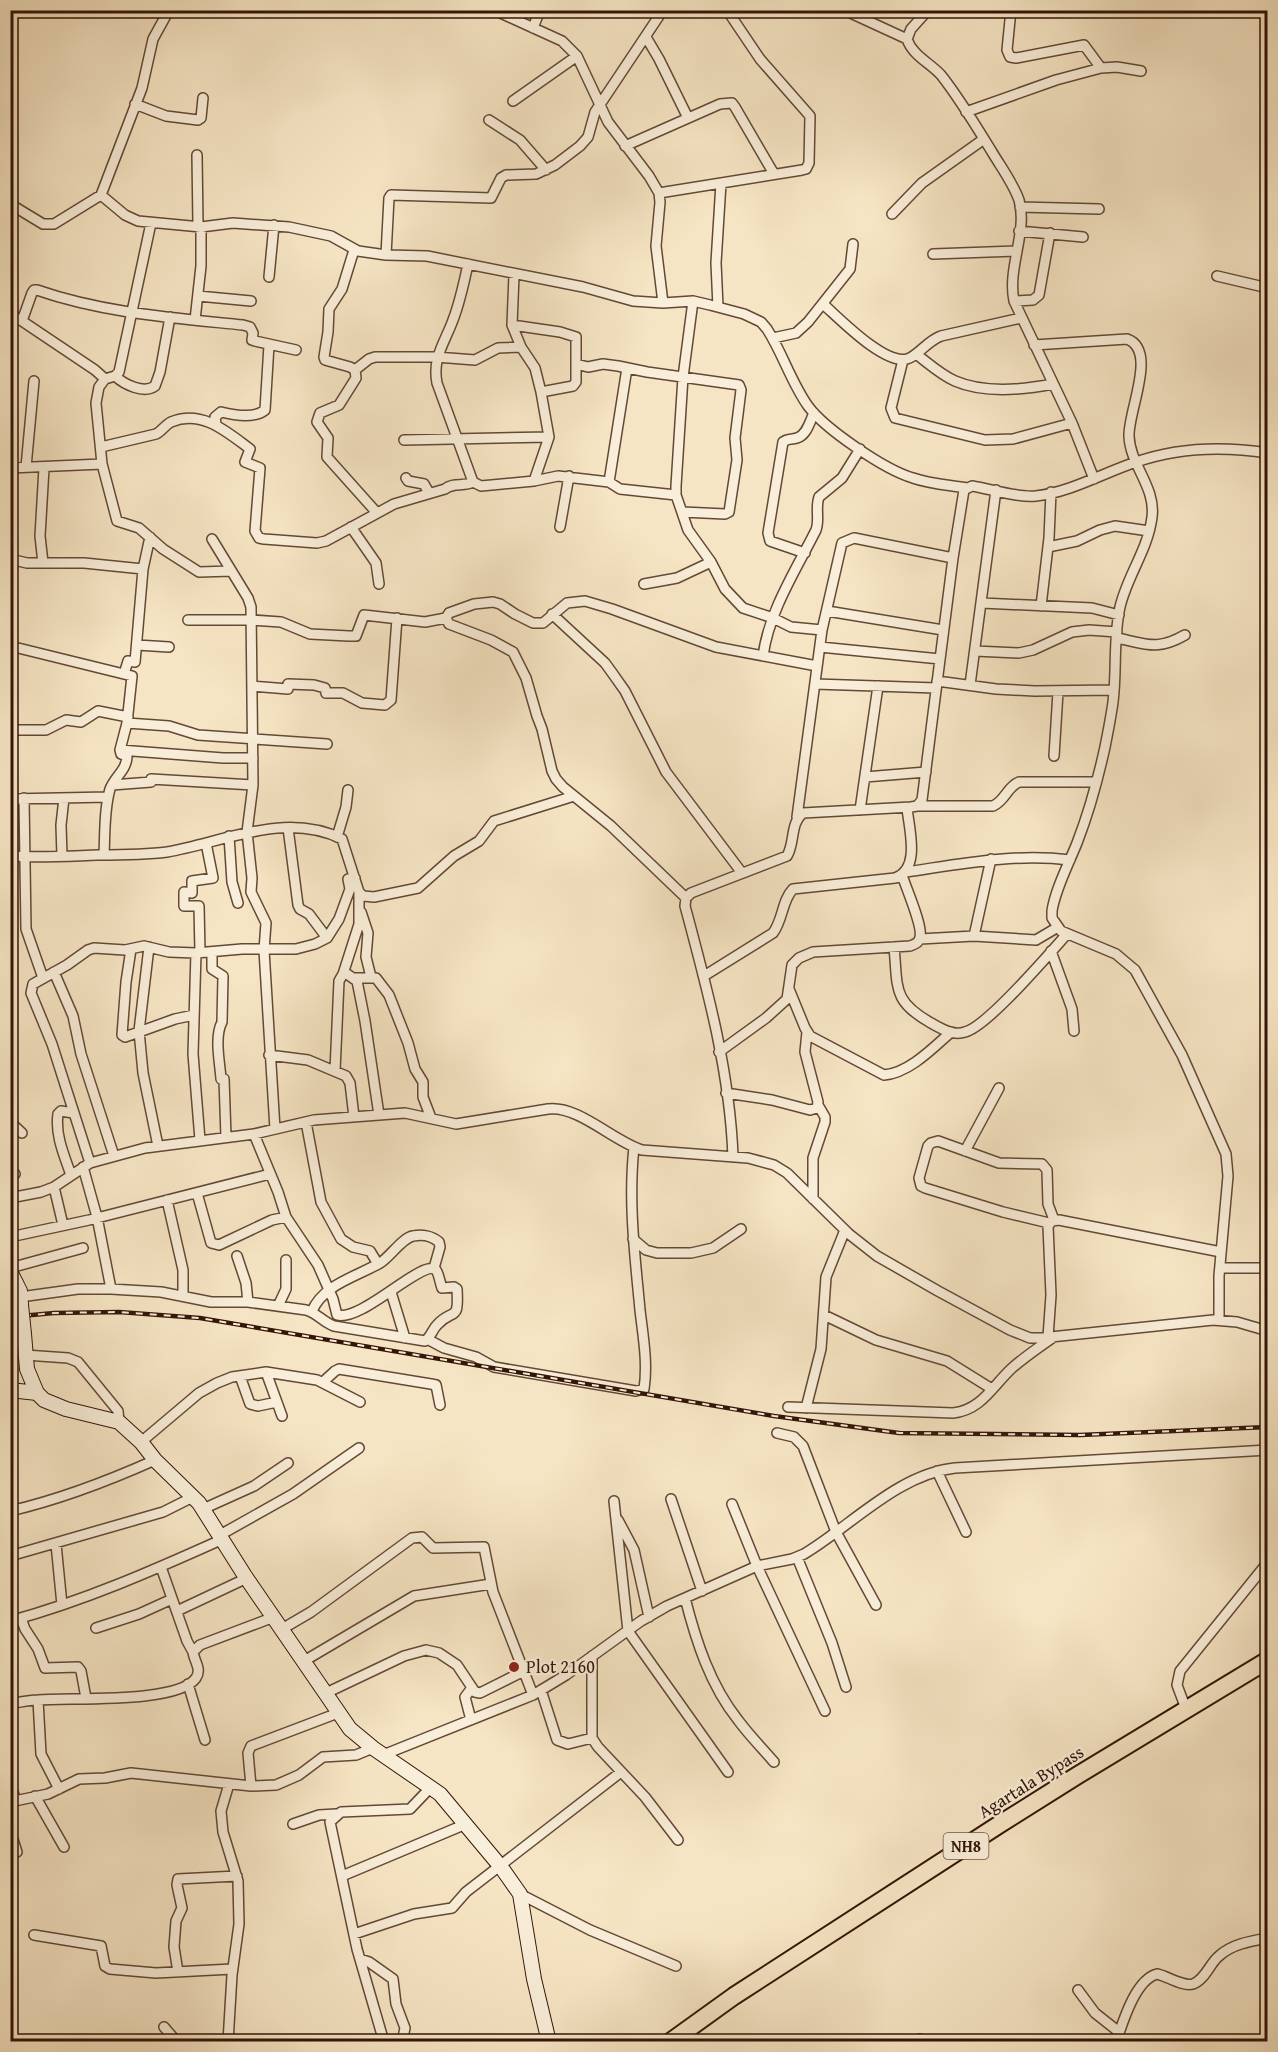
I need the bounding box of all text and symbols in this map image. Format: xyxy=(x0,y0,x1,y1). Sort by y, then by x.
place label: Plot 2160 xyxy=(526,1653,595,1680)
marker: Plot 2160 xyxy=(507,1660,521,1674)
street label: Agartala Bypass xyxy=(973,1738,1089,1825)
road number: NH8 xyxy=(944,1833,988,1859)

